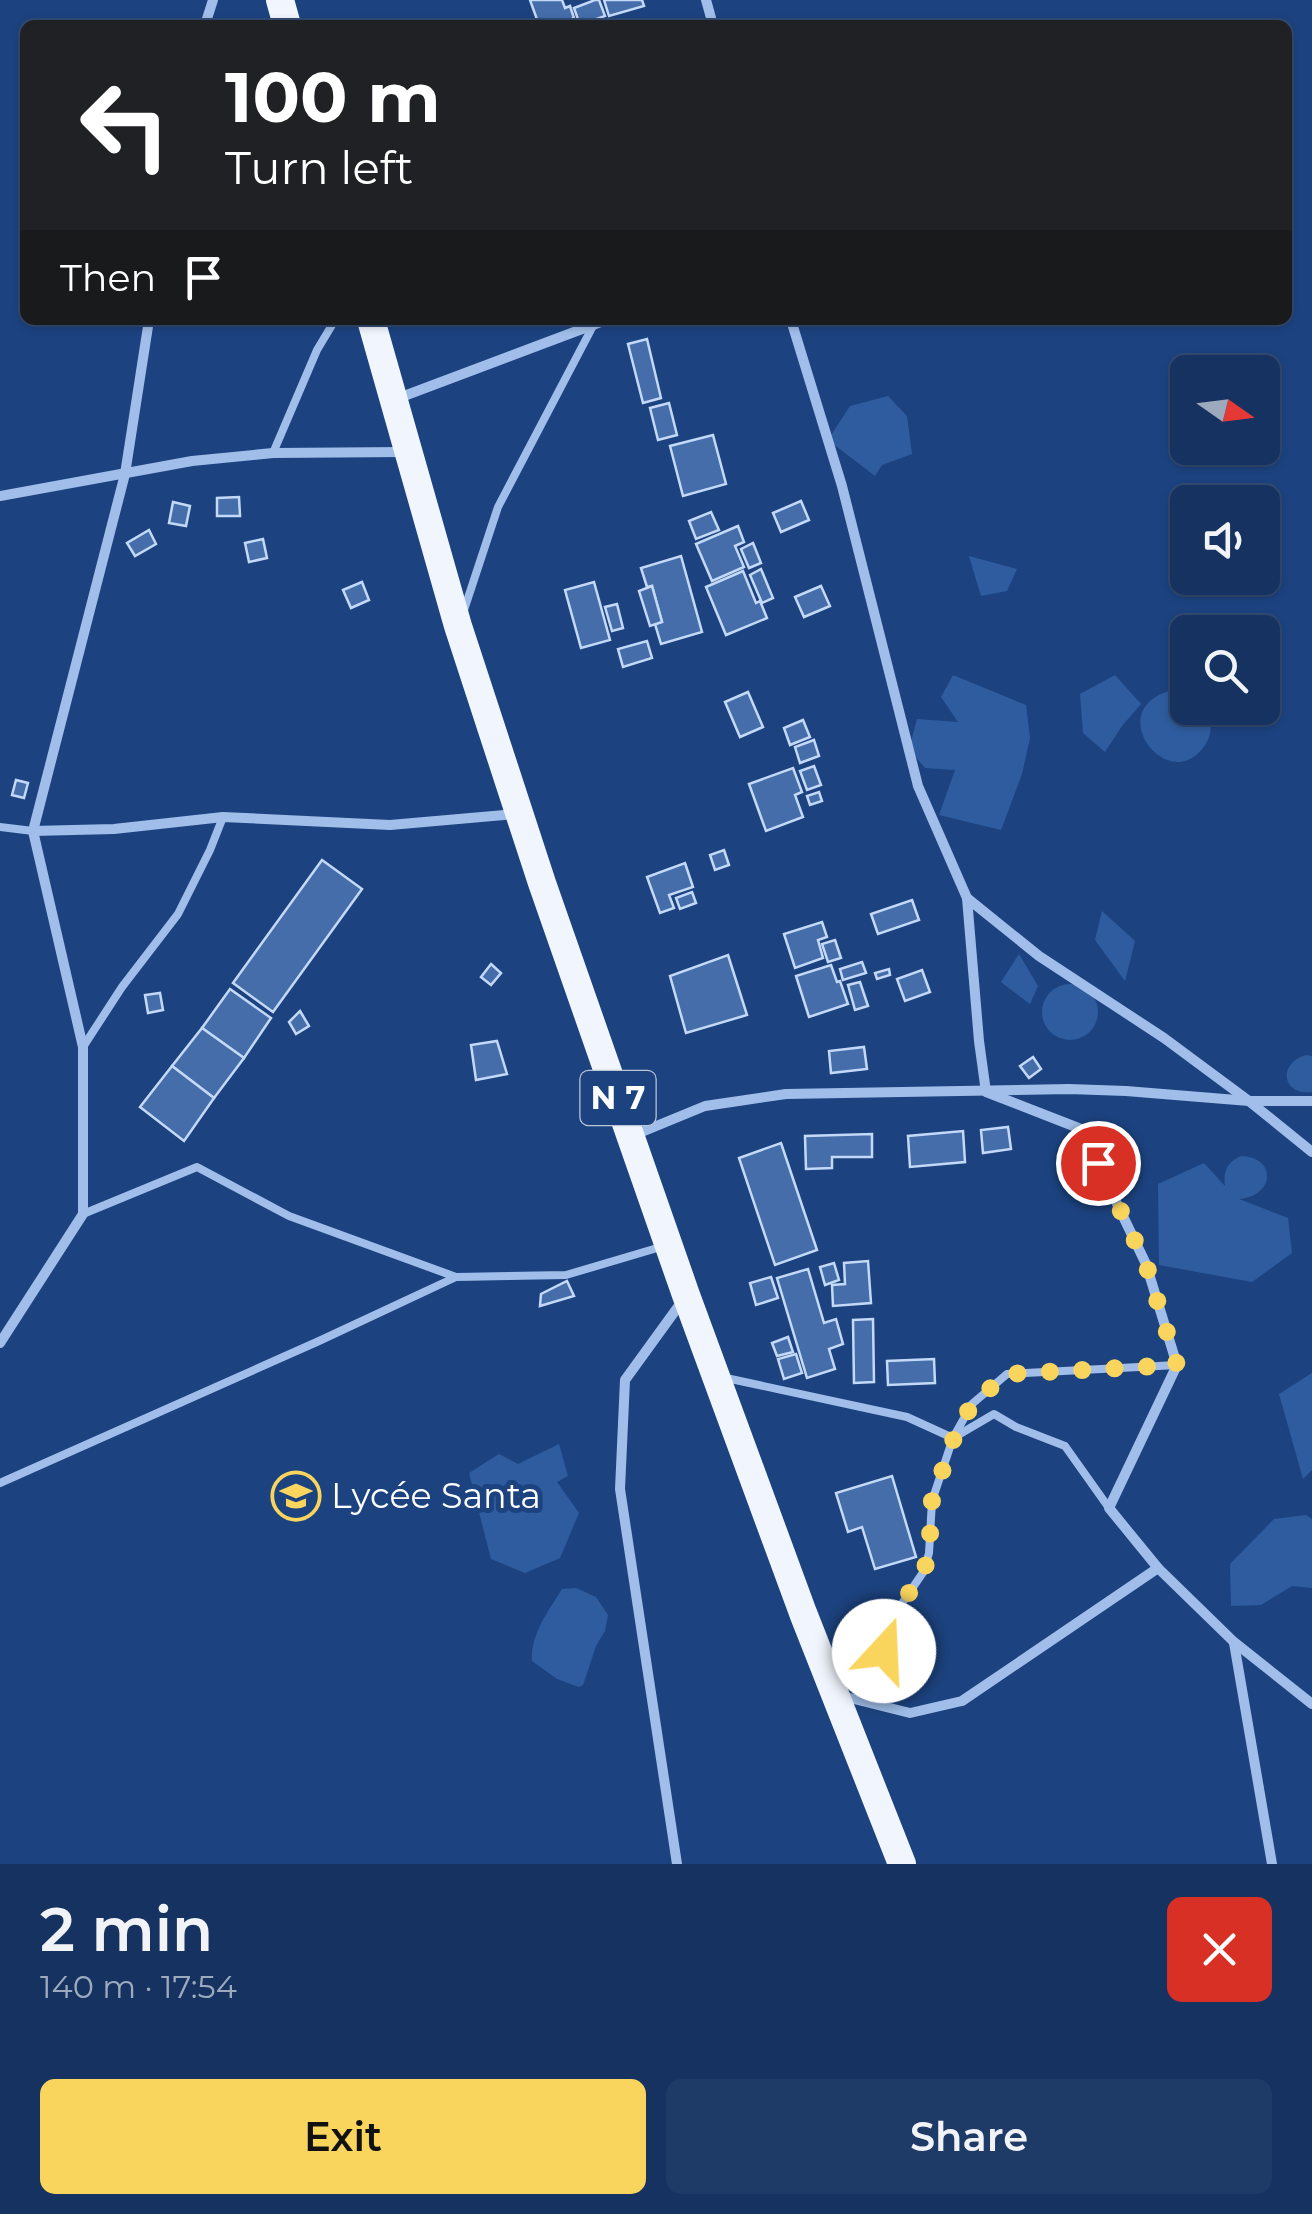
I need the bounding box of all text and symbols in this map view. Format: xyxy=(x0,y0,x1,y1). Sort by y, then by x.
text: 100 m xyxy=(225,54,441,140)
icon: left xyxy=(60,60,190,190)
text: Turn left xyxy=(225,140,413,195)
icon: arrive xyxy=(176,250,231,305)
text: Then xyxy=(60,254,156,301)
north arrow xyxy=(1170,355,1280,465)
map controls xyxy=(1170,355,1280,725)
button: sound xyxy=(1170,485,1280,595)
button: search xyxy=(1170,615,1280,725)
road number: N 7 xyxy=(580,1071,656,1125)
pin xyxy=(1056,1121,1141,1206)
icon: arrive xyxy=(1071,1136,1126,1191)
school or university icon: Lycée Santa xyxy=(270,1470,322,1522)
place label: Lycée Santa xyxy=(331,1474,541,1517)
position arrow xyxy=(832,1599,936,1703)
text: 2 min xyxy=(40,1893,213,1966)
button: close xyxy=(1167,1897,1272,2002)
text: 140 m · 17:54 xyxy=(40,1967,237,2006)
button: Exit xyxy=(40,2079,646,2194)
button: Share xyxy=(666,2079,1272,2194)

